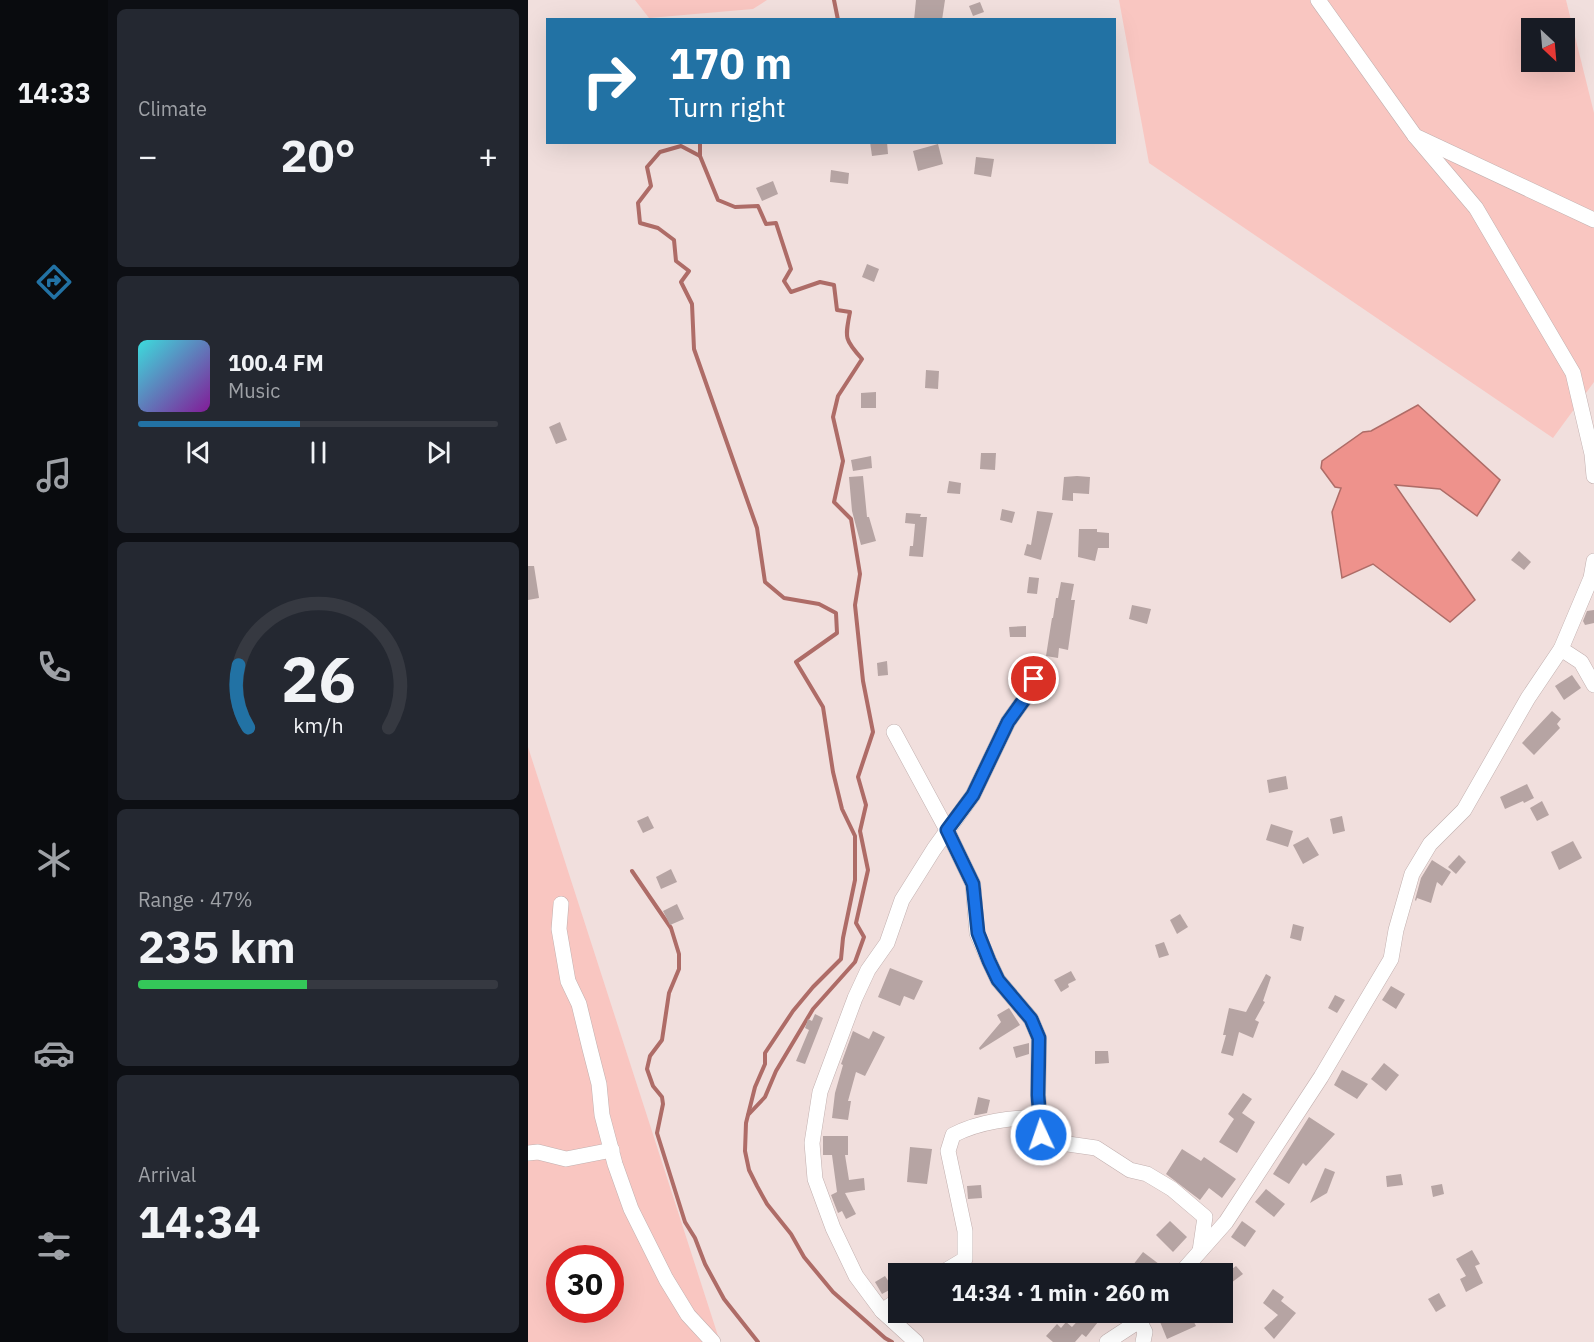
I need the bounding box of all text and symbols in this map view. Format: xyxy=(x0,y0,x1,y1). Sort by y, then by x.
north arrow xyxy=(1521,18,1575,72)
map controls xyxy=(1521,18,1575,72)
text: 170 m xyxy=(669,36,792,91)
icon: right xyxy=(570,42,648,120)
text: 14:33 xyxy=(17,75,91,110)
text: Turn right xyxy=(669,89,786,124)
text: Climate xyxy=(138,95,207,122)
text: 20° xyxy=(280,126,356,184)
text: − xyxy=(138,134,158,177)
text: + xyxy=(478,134,498,177)
icon: directions xyxy=(33,261,75,303)
text: 100.4 FM xyxy=(228,348,324,377)
text: Music xyxy=(228,377,280,404)
icon: previous xyxy=(182,436,215,469)
icon: pause xyxy=(302,436,335,469)
icon: next xyxy=(422,436,455,469)
icon: music xyxy=(33,454,75,496)
text: 26 xyxy=(281,638,355,719)
icon: phone xyxy=(33,646,75,688)
pin xyxy=(1008,653,1059,704)
icon: arrive xyxy=(1017,662,1050,695)
text: km/h xyxy=(293,711,343,739)
icon: climate xyxy=(33,839,75,881)
text: Range · 47% xyxy=(138,886,253,913)
text: 235 km xyxy=(138,917,296,975)
icon: car xyxy=(33,1032,75,1074)
position arrow xyxy=(1009,1103,1073,1167)
text: Arrival xyxy=(138,1161,196,1188)
text: 14:34 xyxy=(138,1192,261,1250)
icon: filters xyxy=(33,1225,75,1267)
speed limit sign: 30 xyxy=(546,1245,624,1323)
text: 14:34 · 1 min · 260 m xyxy=(951,1278,1170,1307)

